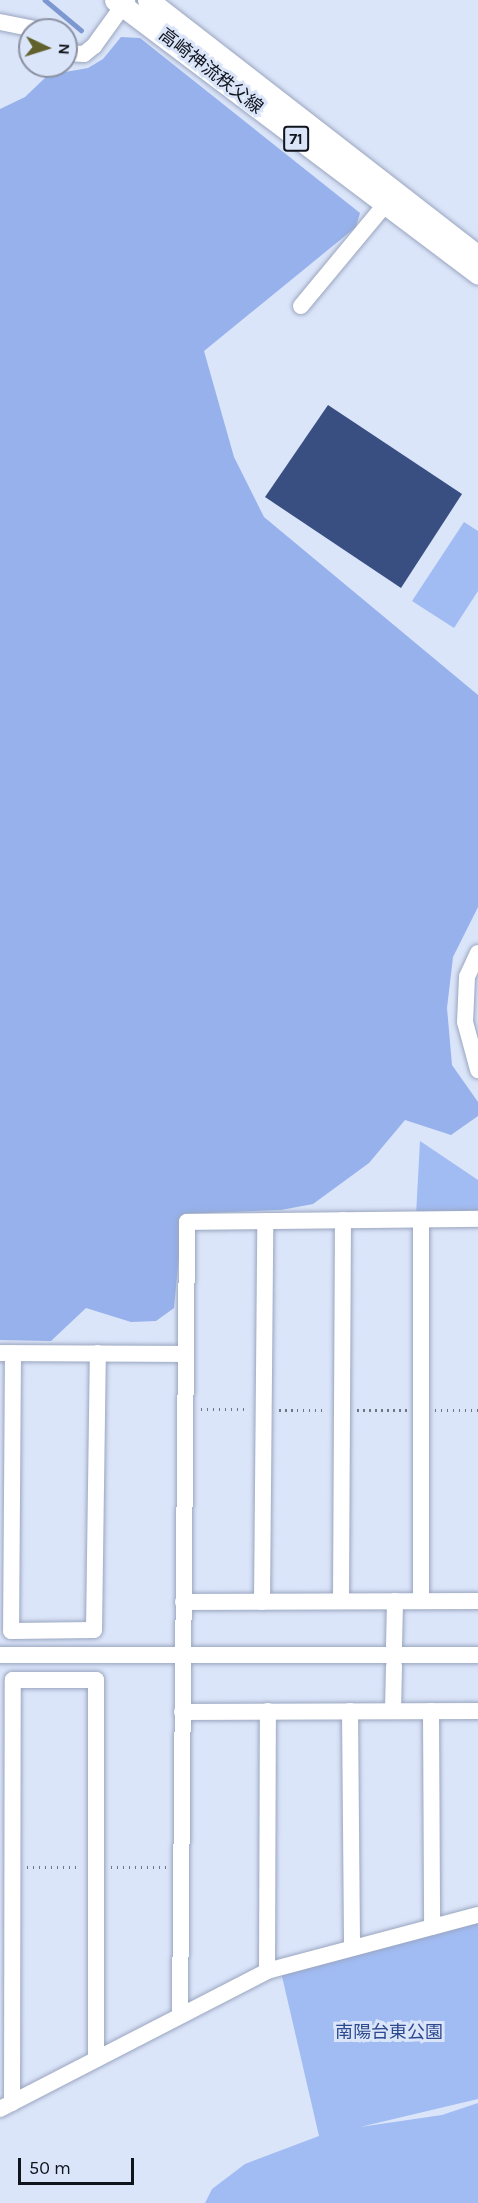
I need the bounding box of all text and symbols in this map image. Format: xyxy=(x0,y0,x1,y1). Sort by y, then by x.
north arrow xyxy=(18,18,78,78)
street label: 高崎神流秩父線 xyxy=(155,24,267,118)
text: N xyxy=(55,43,74,56)
road number: 71 xyxy=(282,126,310,152)
park label: 南陽台東公園 xyxy=(335,2021,443,2043)
scale bar xyxy=(21,2146,136,2184)
text: 50 m xyxy=(29,2157,71,2179)

